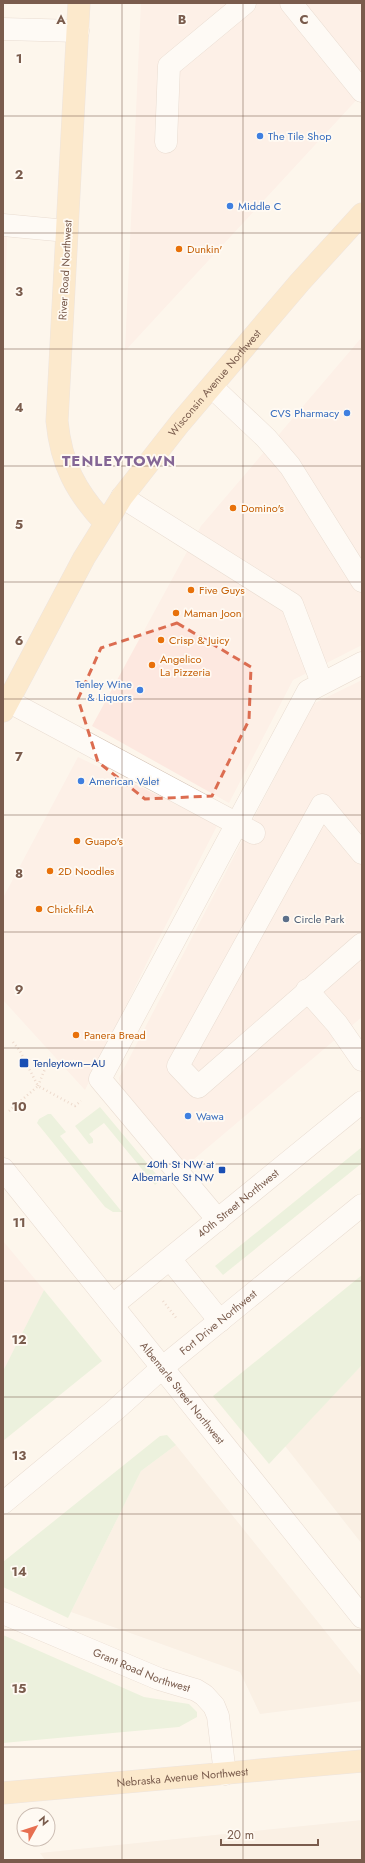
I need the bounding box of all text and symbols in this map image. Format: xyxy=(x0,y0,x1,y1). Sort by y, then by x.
text: A xyxy=(55,10,66,29)
text: B xyxy=(178,10,187,29)
text: C xyxy=(299,10,309,29)
text: 1 xyxy=(16,49,22,68)
place label: The Tile Shop xyxy=(268,128,331,144)
marker: The Tile Shop xyxy=(255,131,265,141)
text: 2 xyxy=(15,165,23,184)
place label: Middle C xyxy=(238,198,281,214)
marker: Middle C xyxy=(225,201,235,211)
street label: River Road Northwest xyxy=(54,219,76,320)
place label: Dunkin' xyxy=(187,241,222,257)
marker: Dunkin' xyxy=(174,244,184,254)
text: 3 xyxy=(15,282,23,301)
street label: Wisconsin Avenue Northwest xyxy=(164,325,265,440)
text: 4 xyxy=(14,398,24,417)
place label: CVS Pharmacy xyxy=(270,405,339,421)
marker: CVS Pharmacy xyxy=(342,408,352,418)
district label: TENLEYTOWN xyxy=(62,450,176,472)
place label: Domino's xyxy=(241,500,284,516)
marker: Domino's xyxy=(228,503,238,513)
text: 5 xyxy=(15,515,23,534)
place label: Five Guys xyxy=(199,582,245,598)
marker: Five Guys xyxy=(186,585,196,595)
place label: Maman Joon xyxy=(184,605,242,621)
marker: Maman Joon xyxy=(171,608,181,618)
text: 6 xyxy=(15,631,24,650)
place label: Crisp & Juicy xyxy=(169,632,229,648)
marker: Crisp & Juicy xyxy=(156,635,166,645)
place label: Angelico La Pizzeria xyxy=(160,651,210,680)
marker: Angelico La Pizzeria xyxy=(147,660,157,670)
place label: Tenley Wine & Liquors xyxy=(75,676,133,705)
marker: Tenley Wine & Liquors xyxy=(135,685,145,695)
text: 7 xyxy=(15,747,23,766)
place label: American Valet xyxy=(89,773,159,789)
marker: American Valet xyxy=(76,776,86,786)
place label: Guapo's xyxy=(85,833,124,849)
marker: Guapo's xyxy=(72,836,82,846)
place label: 2D Noodles xyxy=(58,863,115,879)
text: 8 xyxy=(15,864,23,883)
marker: 2D Noodles xyxy=(45,866,55,876)
place label: Chick-fil-A xyxy=(47,901,94,917)
marker: Chick-fil-A xyxy=(34,904,44,914)
place label: Circle Park xyxy=(294,911,345,927)
marker: Circle Park xyxy=(281,914,291,924)
text: 9 xyxy=(15,980,24,999)
place label: Panera Bread xyxy=(84,1027,146,1043)
marker: Panera Bread xyxy=(71,1030,81,1040)
place label: Tenleytown–AU xyxy=(33,1055,105,1071)
marker: Tenleytown–AU xyxy=(18,1057,30,1069)
text: 10 xyxy=(11,1097,27,1116)
place label: Wawa xyxy=(196,1108,224,1124)
marker: Wawa xyxy=(183,1111,193,1121)
place label: 40th St NW at Albemarle St NW xyxy=(132,1156,214,1185)
street label: 40th Street Northwest xyxy=(194,1165,282,1241)
marker: 40th St NW at Albemarle St NW xyxy=(217,1165,227,1175)
text: 11 xyxy=(12,1213,26,1232)
street label: Fort Drive Northwest xyxy=(176,1286,260,1359)
text: 12 xyxy=(11,1330,27,1349)
street label: Albemarle Street Northwest xyxy=(136,1338,229,1448)
text: 13 xyxy=(12,1446,26,1465)
text: 14 xyxy=(11,1562,27,1581)
street label: Grant Road Northwest xyxy=(91,1644,193,1696)
text: 15 xyxy=(11,1679,27,1698)
street label: Nebraska Avenue Northwest xyxy=(116,1763,249,1791)
north arrow xyxy=(16,1807,56,1847)
text: N xyxy=(35,1812,53,1829)
scale bar xyxy=(221,1821,318,1847)
text: 20 m xyxy=(227,1826,254,1844)

